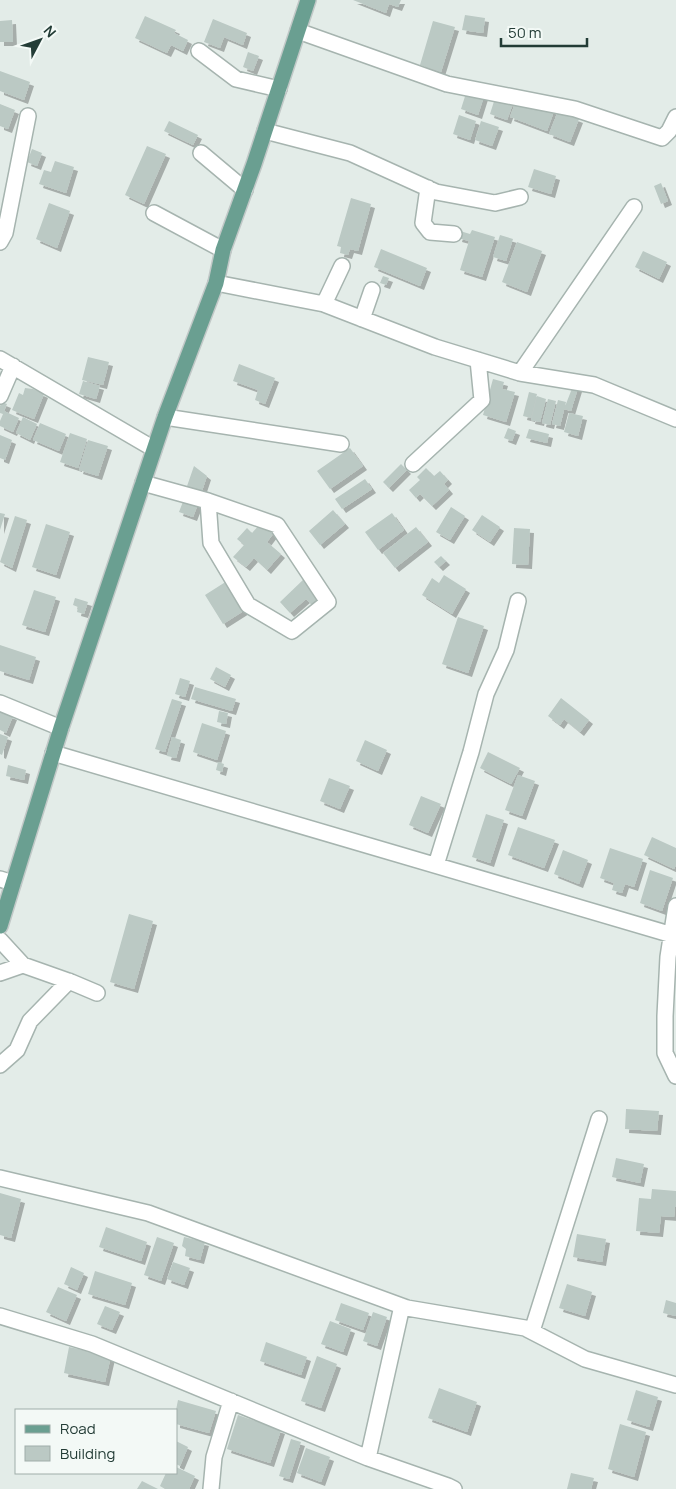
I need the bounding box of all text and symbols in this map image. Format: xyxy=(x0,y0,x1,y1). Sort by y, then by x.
north arrow xyxy=(15,15,65,65)
scale bar xyxy=(501,15,587,47)
text: N xyxy=(40,21,61,41)
text: 50 m xyxy=(508,22,542,43)
legend xyxy=(15,1409,178,1474)
text: Road xyxy=(60,1418,96,1439)
text: Building xyxy=(60,1443,115,1464)

